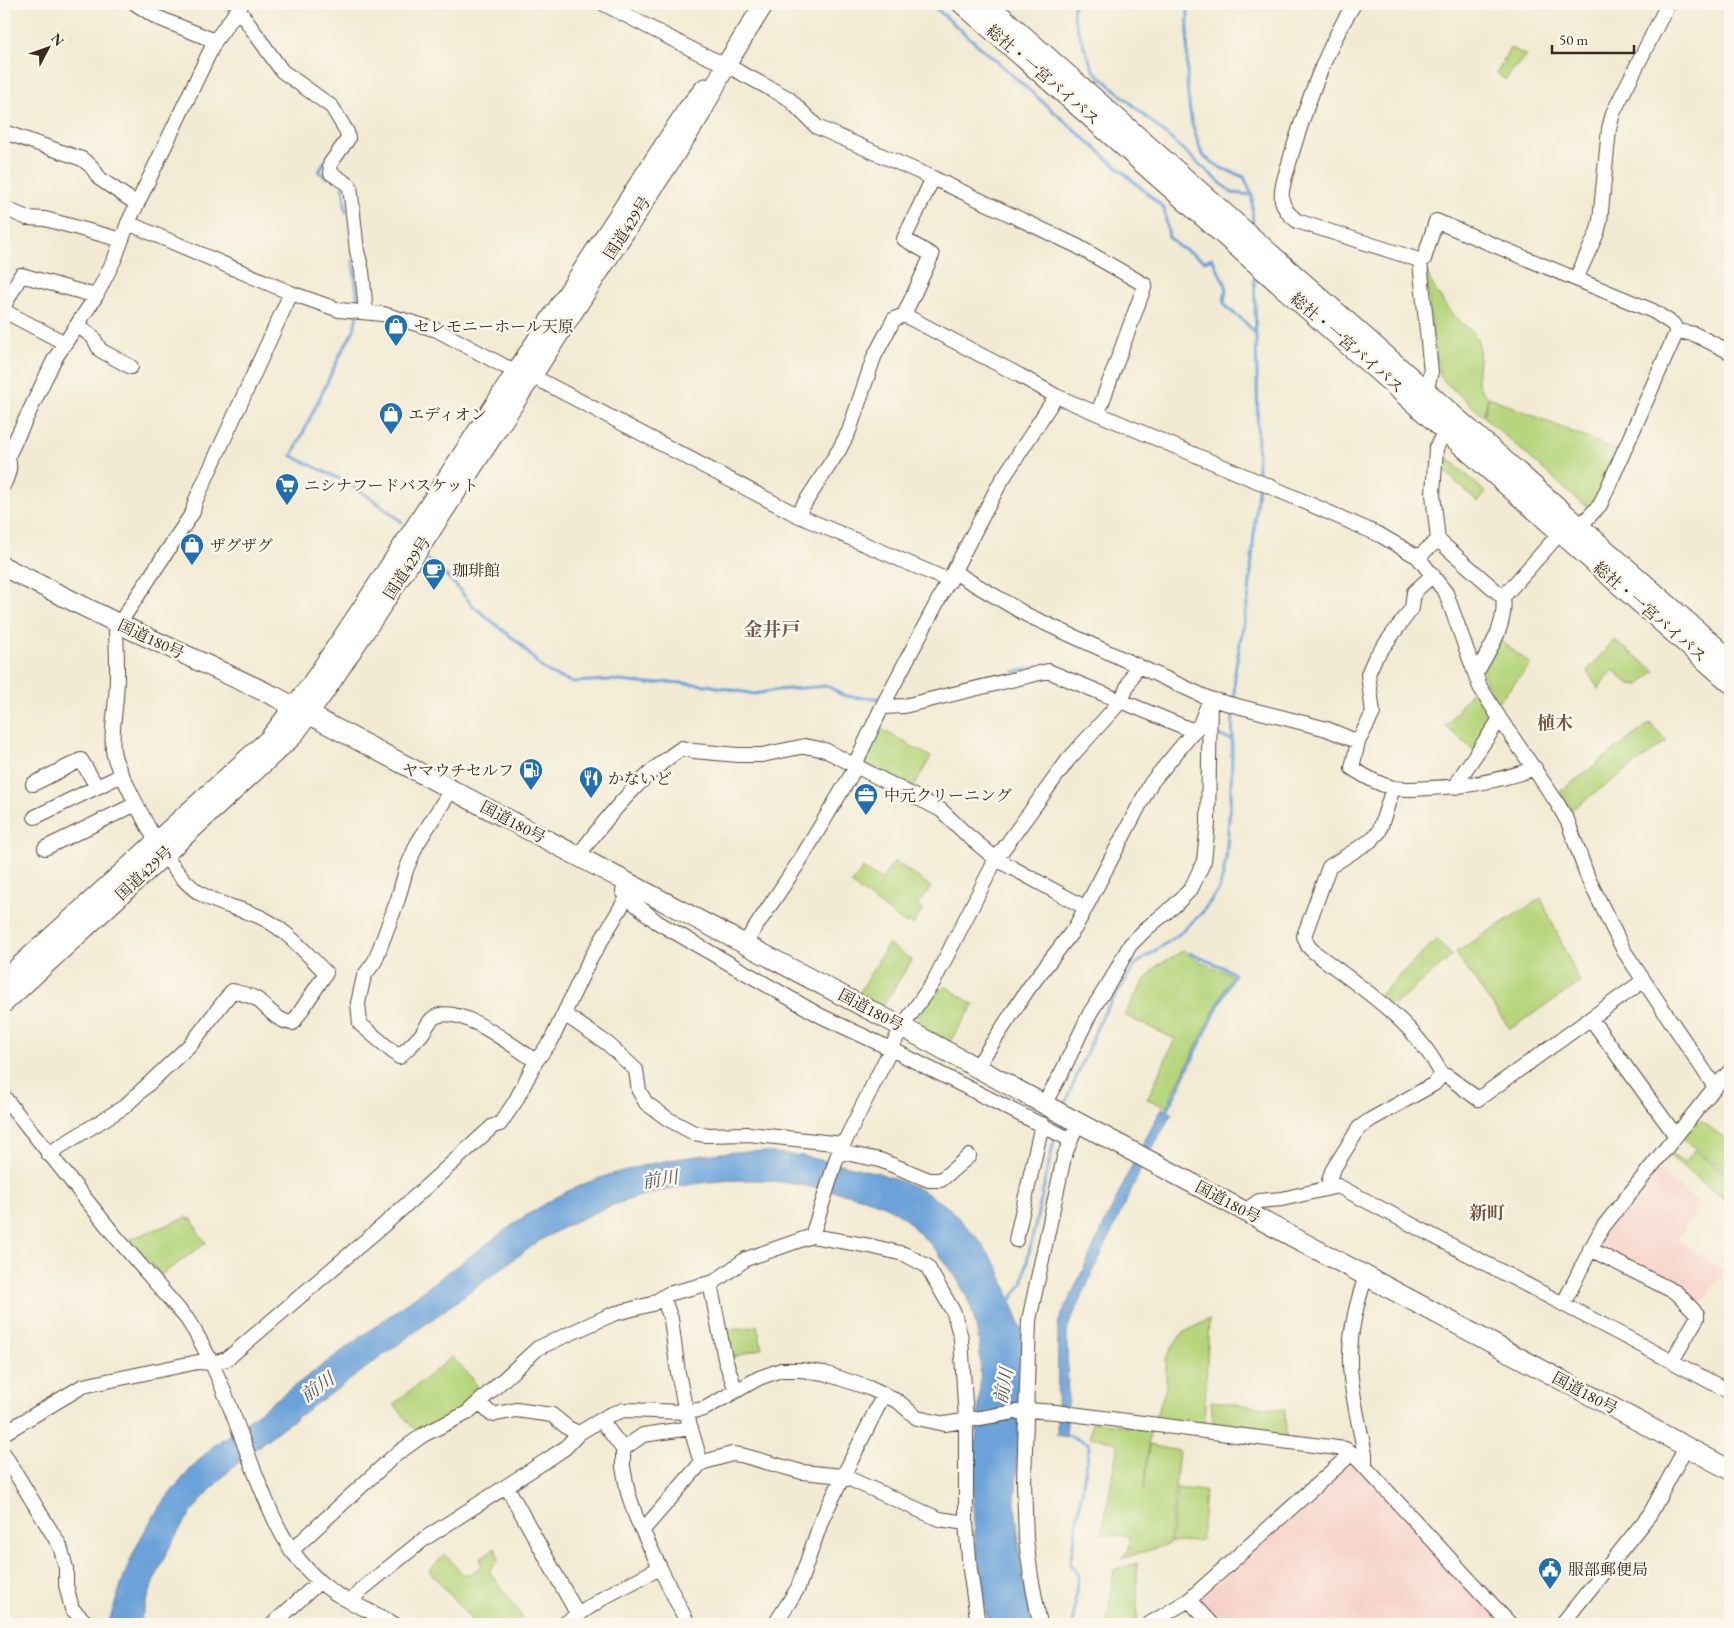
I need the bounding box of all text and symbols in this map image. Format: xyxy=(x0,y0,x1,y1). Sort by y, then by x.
street label: 総社・一宮バイパス xyxy=(982,20,1104,130)
north arrow xyxy=(22,22,72,72)
scale bar xyxy=(1552,22,1634,54)
text: N xyxy=(47,29,69,50)
text: 50 m xyxy=(1559,30,1588,49)
street label: 国道429号 xyxy=(599,192,655,264)
street label: 総社・一宮バイパス xyxy=(1286,288,1408,398)
shop icon: セレモニーホール天原 xyxy=(383,313,409,347)
place label: セレモニーホール天原 xyxy=(414,316,574,337)
shop icon: エディオン xyxy=(378,401,404,435)
place label: エディオン xyxy=(408,404,487,425)
supermarket icon: ニシナフードバスケット xyxy=(274,472,300,506)
place label: ニシナフードバスケット xyxy=(304,475,478,496)
shop icon: ザグザグ xyxy=(179,532,205,566)
street label: 国道429号 xyxy=(379,532,435,604)
place label: ザグザグ xyxy=(210,535,273,556)
cafe icon: 珈琲館 xyxy=(421,557,447,591)
street label: 総社・一宮バイパス xyxy=(1589,557,1711,667)
place label: 珈琲館 xyxy=(452,560,500,581)
street label: 国道180号 xyxy=(114,614,188,664)
district label: 金井戸 xyxy=(743,617,801,642)
district label: 植木 xyxy=(1537,711,1573,734)
fuel station icon: ヤマウチセルフ xyxy=(518,757,544,791)
place label: ヤマウチセルフ xyxy=(402,760,514,781)
restaurant icon: かないど xyxy=(578,765,604,799)
place label: かないど xyxy=(608,768,672,789)
office icon: 中元クリーニング xyxy=(853,782,879,816)
place label: 中元クリーニング xyxy=(884,785,1012,806)
street label: 国道180号 xyxy=(477,796,549,848)
street label: 国道429号 xyxy=(111,841,177,905)
street label: 国道180号 xyxy=(835,984,907,1036)
water label: 前川 xyxy=(640,1165,682,1193)
street label: 国道180号 xyxy=(1192,1176,1264,1228)
district label: 新町 xyxy=(1469,1201,1505,1224)
water label: 前川 xyxy=(988,1364,1018,1406)
water label: 前川 xyxy=(296,1366,340,1407)
street label: 国道180号 xyxy=(1549,1367,1621,1419)
public building icon: 服部郵便局 xyxy=(1537,1556,1563,1590)
place label: 服部郵便局 xyxy=(1568,1559,1648,1580)

